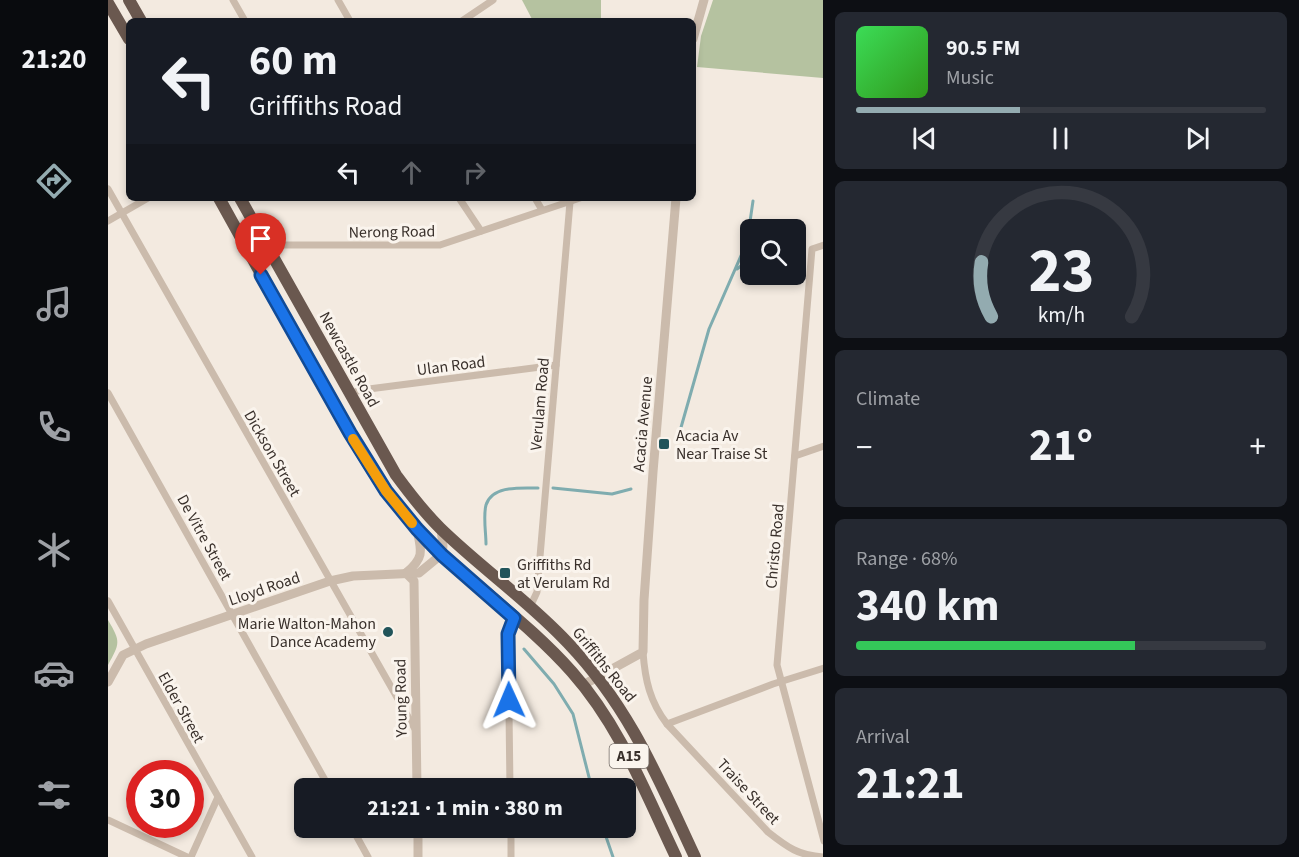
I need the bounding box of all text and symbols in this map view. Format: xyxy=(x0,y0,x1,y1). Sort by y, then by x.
text: 60 m xyxy=(249,31,338,91)
text: 90.5 FM xyxy=(946,32,1020,64)
text: 21:20 xyxy=(21,40,87,79)
icon: left xyxy=(150,42,228,120)
text: Music xyxy=(946,64,994,92)
text: Griffiths Road xyxy=(249,87,402,126)
icon: previous xyxy=(908,122,941,155)
icon: pause xyxy=(1044,122,1077,155)
icon: next xyxy=(1181,122,1214,155)
icon: left xyxy=(332,156,365,189)
icon: ahead xyxy=(395,156,428,189)
icon: right xyxy=(458,156,491,189)
icon: directions xyxy=(33,160,75,202)
pin xyxy=(235,213,286,275)
map controls xyxy=(740,219,806,285)
button: search xyxy=(740,219,806,285)
street label: Nerong Road xyxy=(348,220,436,244)
icon: arrive xyxy=(244,222,277,255)
text: 23 xyxy=(1028,227,1094,316)
icon: music xyxy=(33,283,75,325)
text: km/h xyxy=(1037,300,1085,331)
street label: Newcastle Road xyxy=(314,308,385,411)
street label: Ulan Road xyxy=(416,351,487,381)
street label: Verulam Road xyxy=(525,357,555,451)
street label: Acacia Avenue xyxy=(628,375,658,473)
text: Climate xyxy=(856,385,920,413)
icon: phone xyxy=(33,406,75,448)
street label: Dickson Street xyxy=(239,406,306,501)
text: 21° xyxy=(1029,414,1093,478)
text: − xyxy=(856,424,872,471)
text: + xyxy=(1250,424,1266,471)
place label: Acacia Av Near Traise St xyxy=(676,425,768,465)
marker: Acacia Av Near Traise St xyxy=(657,437,671,451)
street label: De Vitre Street xyxy=(171,491,237,585)
street label: Christo Road xyxy=(760,503,790,589)
icon: climate xyxy=(33,529,75,571)
text: Range · 68% xyxy=(856,545,957,573)
place label: Griffiths Rd at Verulam Rd xyxy=(517,554,610,594)
street label: Lloyd Road xyxy=(226,566,303,611)
marker: Griffiths Rd at Verulam Rd xyxy=(498,566,512,580)
text: 340 km xyxy=(856,574,1000,638)
place label: Marie Walton-Mahon Dance Academy xyxy=(238,613,377,653)
street label: Griffiths Road xyxy=(567,622,641,707)
marker: Marie Walton-Mahon Dance Academy xyxy=(381,625,395,639)
icon: car xyxy=(33,652,75,694)
street label: Young Road xyxy=(389,658,413,739)
street label: Elder Street xyxy=(153,668,210,748)
position arrow xyxy=(477,668,541,732)
text: Arrival xyxy=(856,723,910,751)
road number: A15 xyxy=(610,744,648,768)
text: 21:21 xyxy=(856,752,965,816)
street label: Traise Street xyxy=(712,754,785,830)
speed limit sign: 30 xyxy=(126,760,204,838)
icon: filters xyxy=(33,774,75,816)
text: 21:21 · 1 min · 380 m xyxy=(367,792,563,824)

